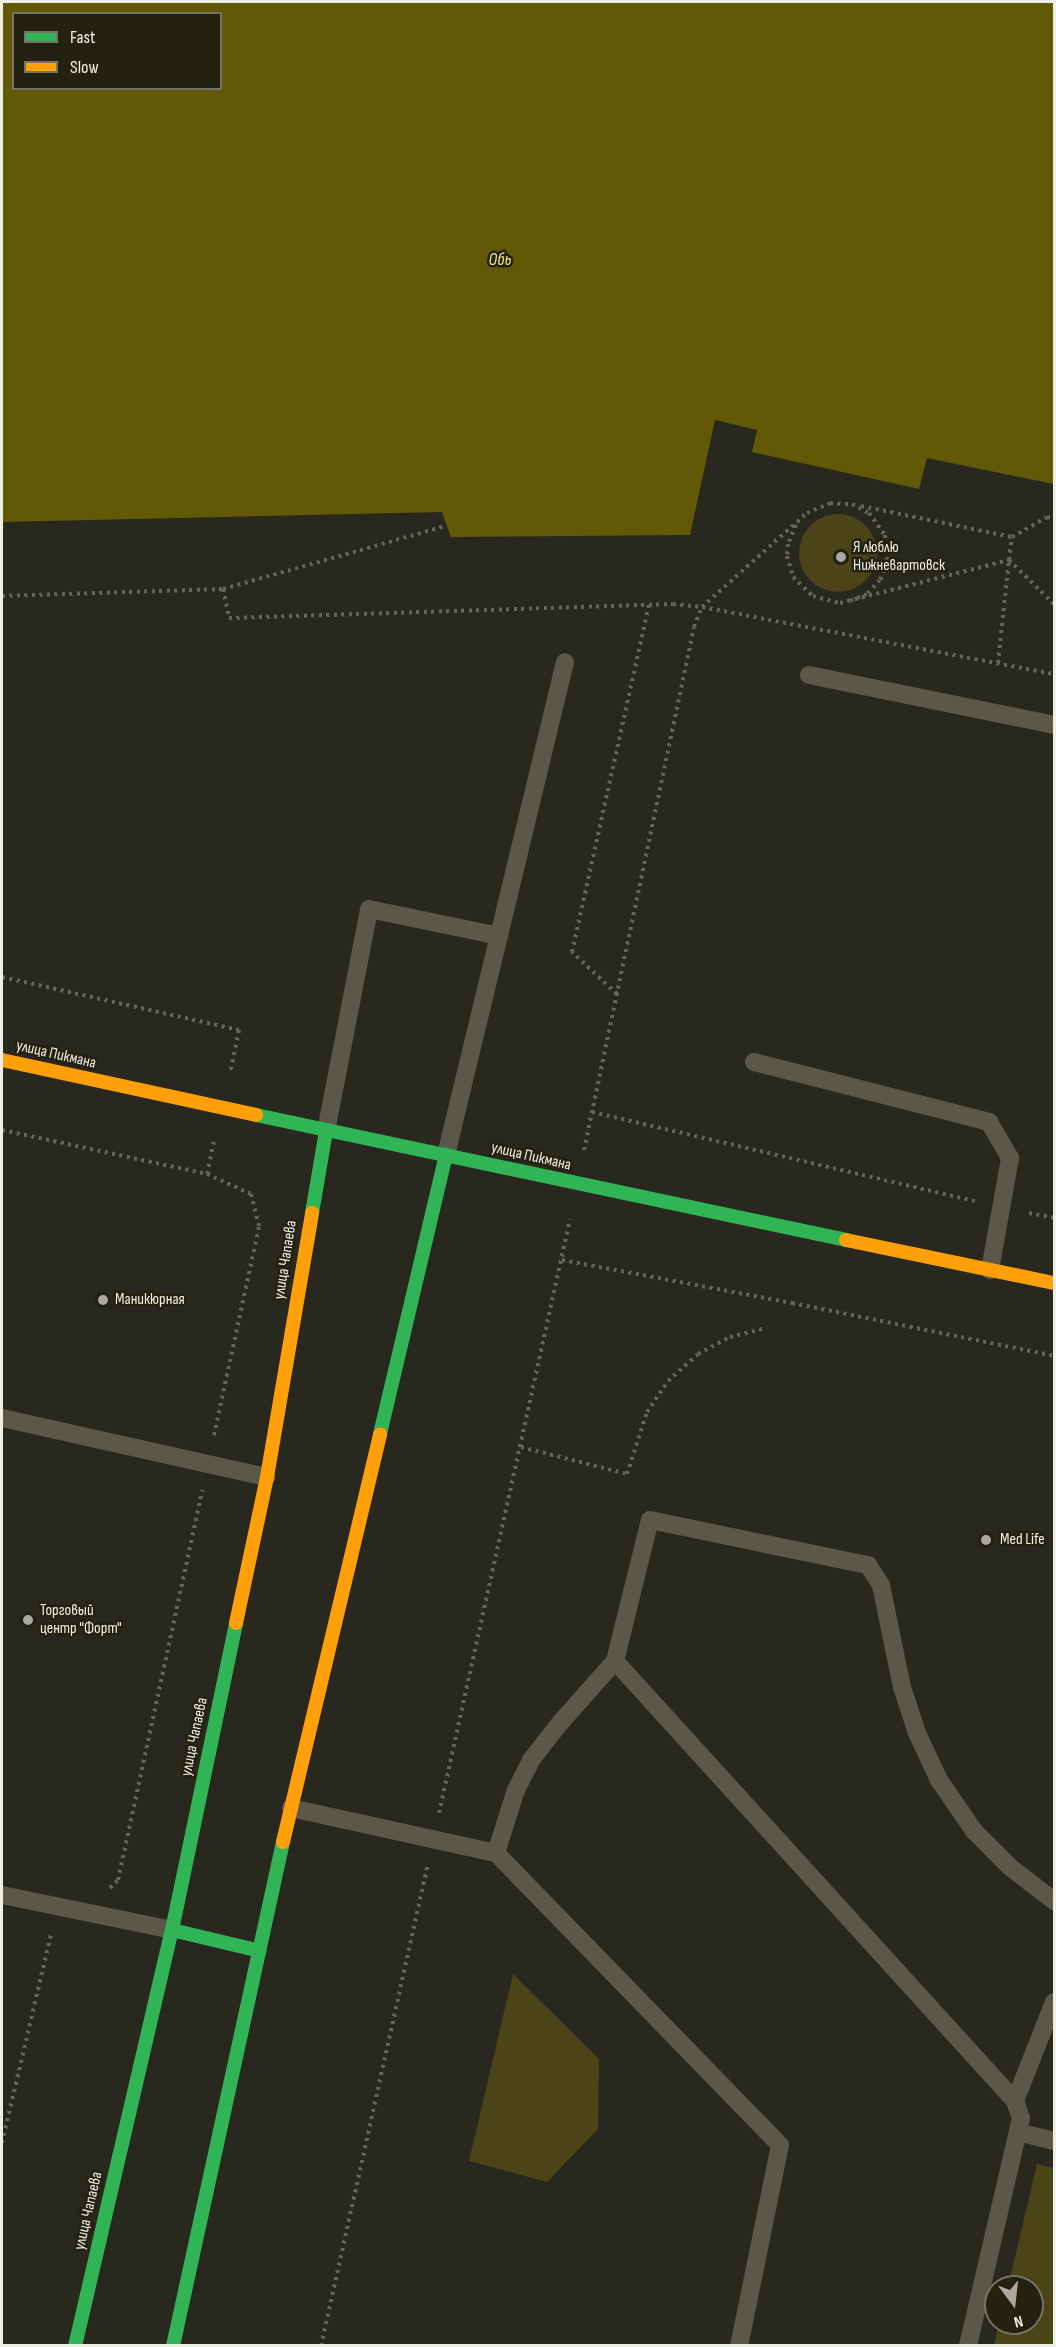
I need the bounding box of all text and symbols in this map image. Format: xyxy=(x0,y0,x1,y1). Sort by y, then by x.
legend xyxy=(12,12,222,90)
text: Fast xyxy=(70,27,95,48)
text: Slow xyxy=(70,57,99,78)
water label: Обь xyxy=(488,249,512,271)
place label: Я люблю Нижневартовск xyxy=(853,538,945,576)
marker: Я люблю Нижневартовск xyxy=(834,550,848,564)
street label: улица Пикмана xyxy=(14,1036,98,1074)
street label: улица Пикмана xyxy=(489,1138,573,1176)
street label: улица Чапаева xyxy=(270,1219,302,1301)
place label: Маникюрная xyxy=(115,1290,185,1310)
marker: Маникюрная xyxy=(96,1293,110,1307)
place label: Med Life xyxy=(1000,1530,1045,1550)
marker: Med Life xyxy=(977,1531,995,1549)
place label: Торговый центр "Форт" xyxy=(40,1601,122,1639)
marker: Торговый центр "Форт" xyxy=(21,1613,35,1627)
street label: улица Чапаева xyxy=(177,1696,213,1778)
street label: улица Чапаева xyxy=(71,2170,107,2252)
north arrow xyxy=(984,2275,1044,2335)
text: N xyxy=(1012,2311,1025,2331)

